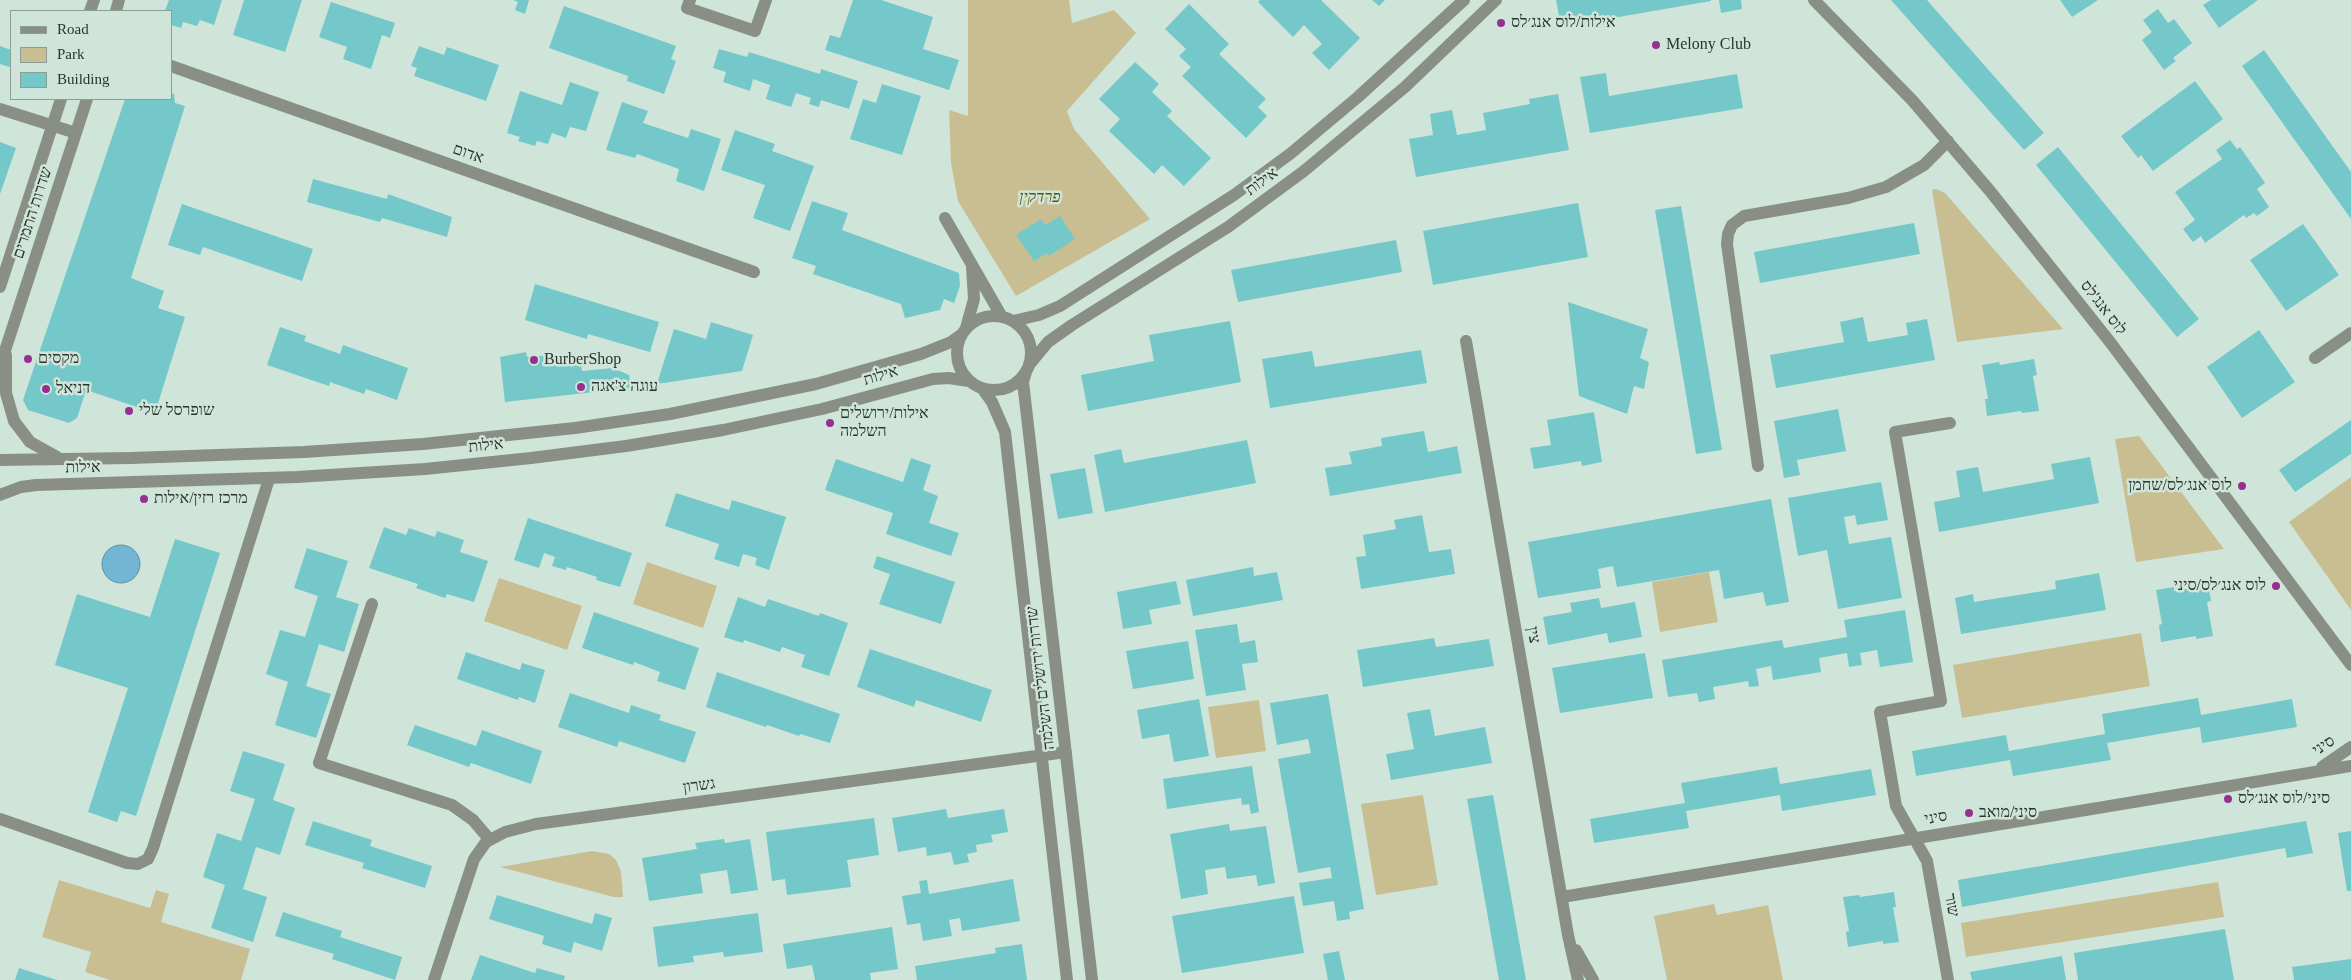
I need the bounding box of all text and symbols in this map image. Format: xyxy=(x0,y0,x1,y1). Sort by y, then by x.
legend xyxy=(10,10,172,100)
place label: אילות/לוס אנג׳לס xyxy=(1511,13,1616,33)
marker: אילות/לוס אנג׳לס xyxy=(1495,17,1507,29)
text: Road xyxy=(57,21,89,37)
place label: Melony Club xyxy=(1666,35,1751,55)
marker: Melony Club xyxy=(1650,39,1662,51)
text: Park xyxy=(57,46,85,62)
text: Building xyxy=(57,71,110,87)
street label: אדום xyxy=(450,140,486,168)
street label: אילות xyxy=(1242,164,1282,200)
street label: שדרות התמרים xyxy=(9,165,57,261)
park label: פרדקין xyxy=(1019,188,1061,208)
street label: לוס אנג'לס xyxy=(2076,277,2130,339)
place label: מקסים xyxy=(38,349,79,369)
place label: BurberShop xyxy=(544,350,621,370)
marker: מקסים xyxy=(22,353,34,365)
marker: BurberShop xyxy=(528,354,540,366)
street label: אילות xyxy=(861,362,901,390)
place label: עוגה צ'אגה xyxy=(591,377,658,397)
place label: דניאל xyxy=(56,379,90,399)
marker: עוגה צ'אגה xyxy=(575,381,587,393)
marker: דניאל xyxy=(40,383,52,395)
place label: שופרסל שלי xyxy=(139,401,214,421)
place label: אילות/ירושלים השלמה xyxy=(840,404,929,442)
marker: שופרסל שלי xyxy=(123,405,135,417)
marker: אילות/ירושלים השלמה xyxy=(824,417,836,429)
street label: אילות xyxy=(468,435,504,457)
street label: אילות xyxy=(65,458,101,478)
place label: לוס אנג׳לס/שחמן xyxy=(2128,476,2232,496)
marker: לוס אנג׳לס/שחמן xyxy=(2236,480,2248,492)
place label: מרכז רזין/אילות xyxy=(154,489,248,509)
marker: מרכז רזין/אילות xyxy=(138,493,150,505)
place label: לוס אנג׳לס/סיני xyxy=(2174,576,2266,596)
marker: לוס אנג׳לס/סיני xyxy=(2270,580,2282,592)
street label: שדרות ירושלים השלמה xyxy=(1023,605,1059,751)
street label: צין xyxy=(1522,625,1544,645)
street label: סיני xyxy=(2309,732,2339,760)
street label: גשרון xyxy=(682,774,716,798)
place label: סיני/לוס אנג׳לס xyxy=(2238,789,2330,809)
marker: סיני/לוס אנג׳לס xyxy=(2222,793,2234,805)
place label: סיני/מואב xyxy=(1979,803,2037,823)
street label: סיני xyxy=(1923,807,1949,829)
marker: סיני/מואב xyxy=(1963,807,1975,819)
street label: שור xyxy=(1940,892,1962,918)

